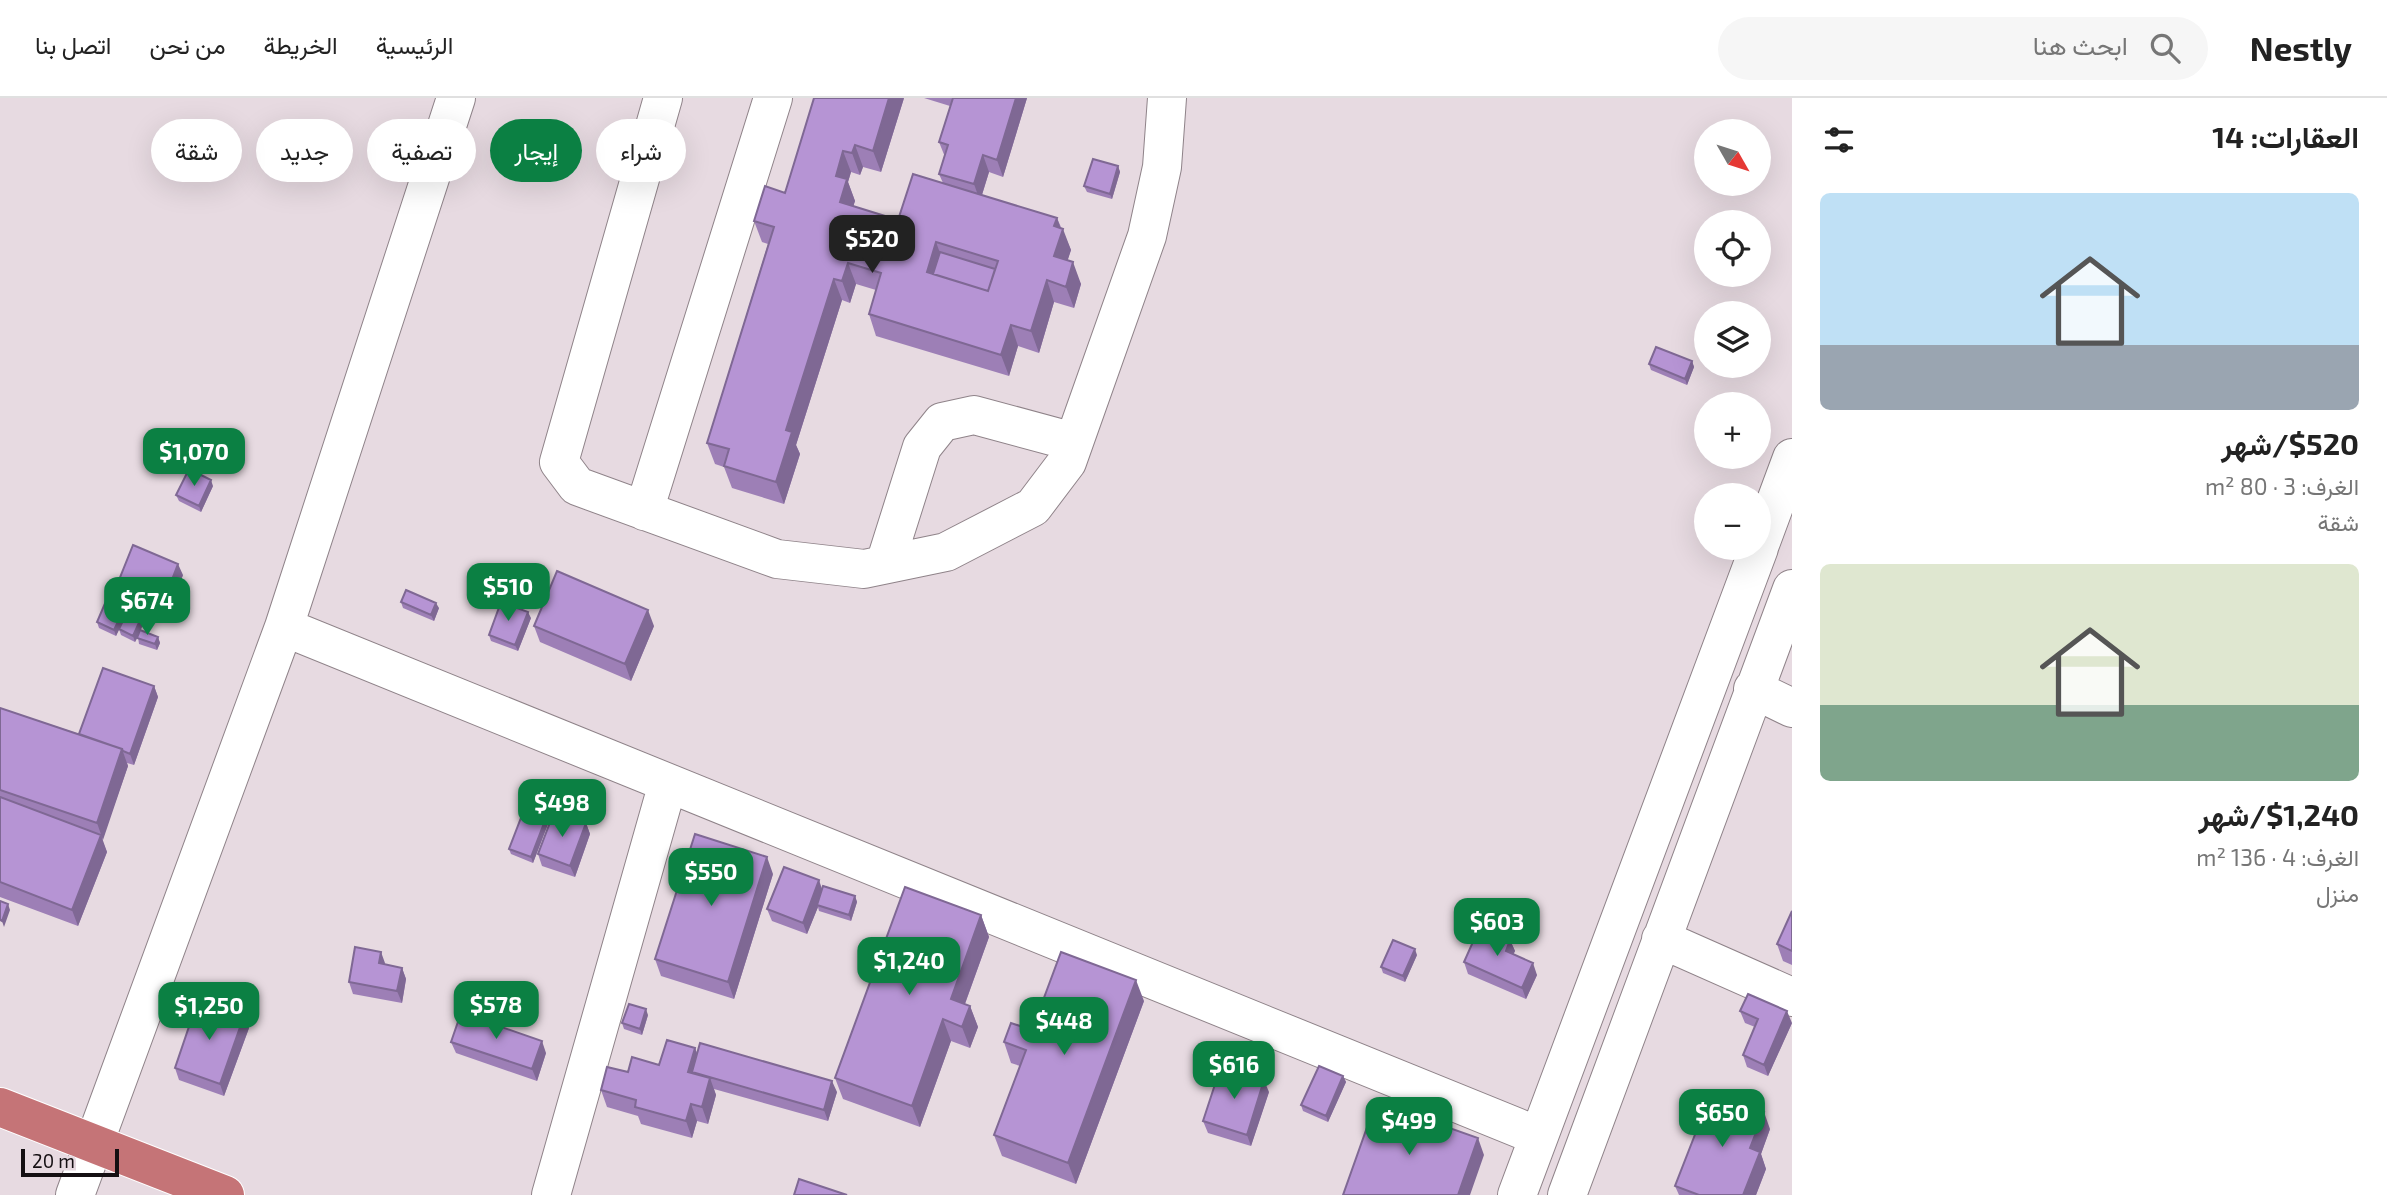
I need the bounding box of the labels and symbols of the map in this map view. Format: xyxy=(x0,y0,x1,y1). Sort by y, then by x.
north arrow xyxy=(1694,119,1771,196)
pin: $520 xyxy=(831,216,913,275)
pin: $1,070 xyxy=(137,428,251,488)
pin: $510 xyxy=(467,564,549,623)
pin: $674 xyxy=(106,578,188,637)
pin: $498 xyxy=(521,780,603,839)
pin: $550 xyxy=(670,848,752,908)
pin: $603 xyxy=(1456,898,1538,958)
pin: $1,240 xyxy=(852,937,966,997)
pin: $1,250 xyxy=(152,982,266,1042)
pin: $578 xyxy=(455,982,537,1041)
pin: $448 xyxy=(1023,998,1105,1057)
pin: $616 xyxy=(1193,1042,1275,1101)
pin: $650 xyxy=(1681,1090,1763,1149)
pin: $499 xyxy=(1368,1098,1450,1157)
scale bar xyxy=(21,1146,119,1178)

